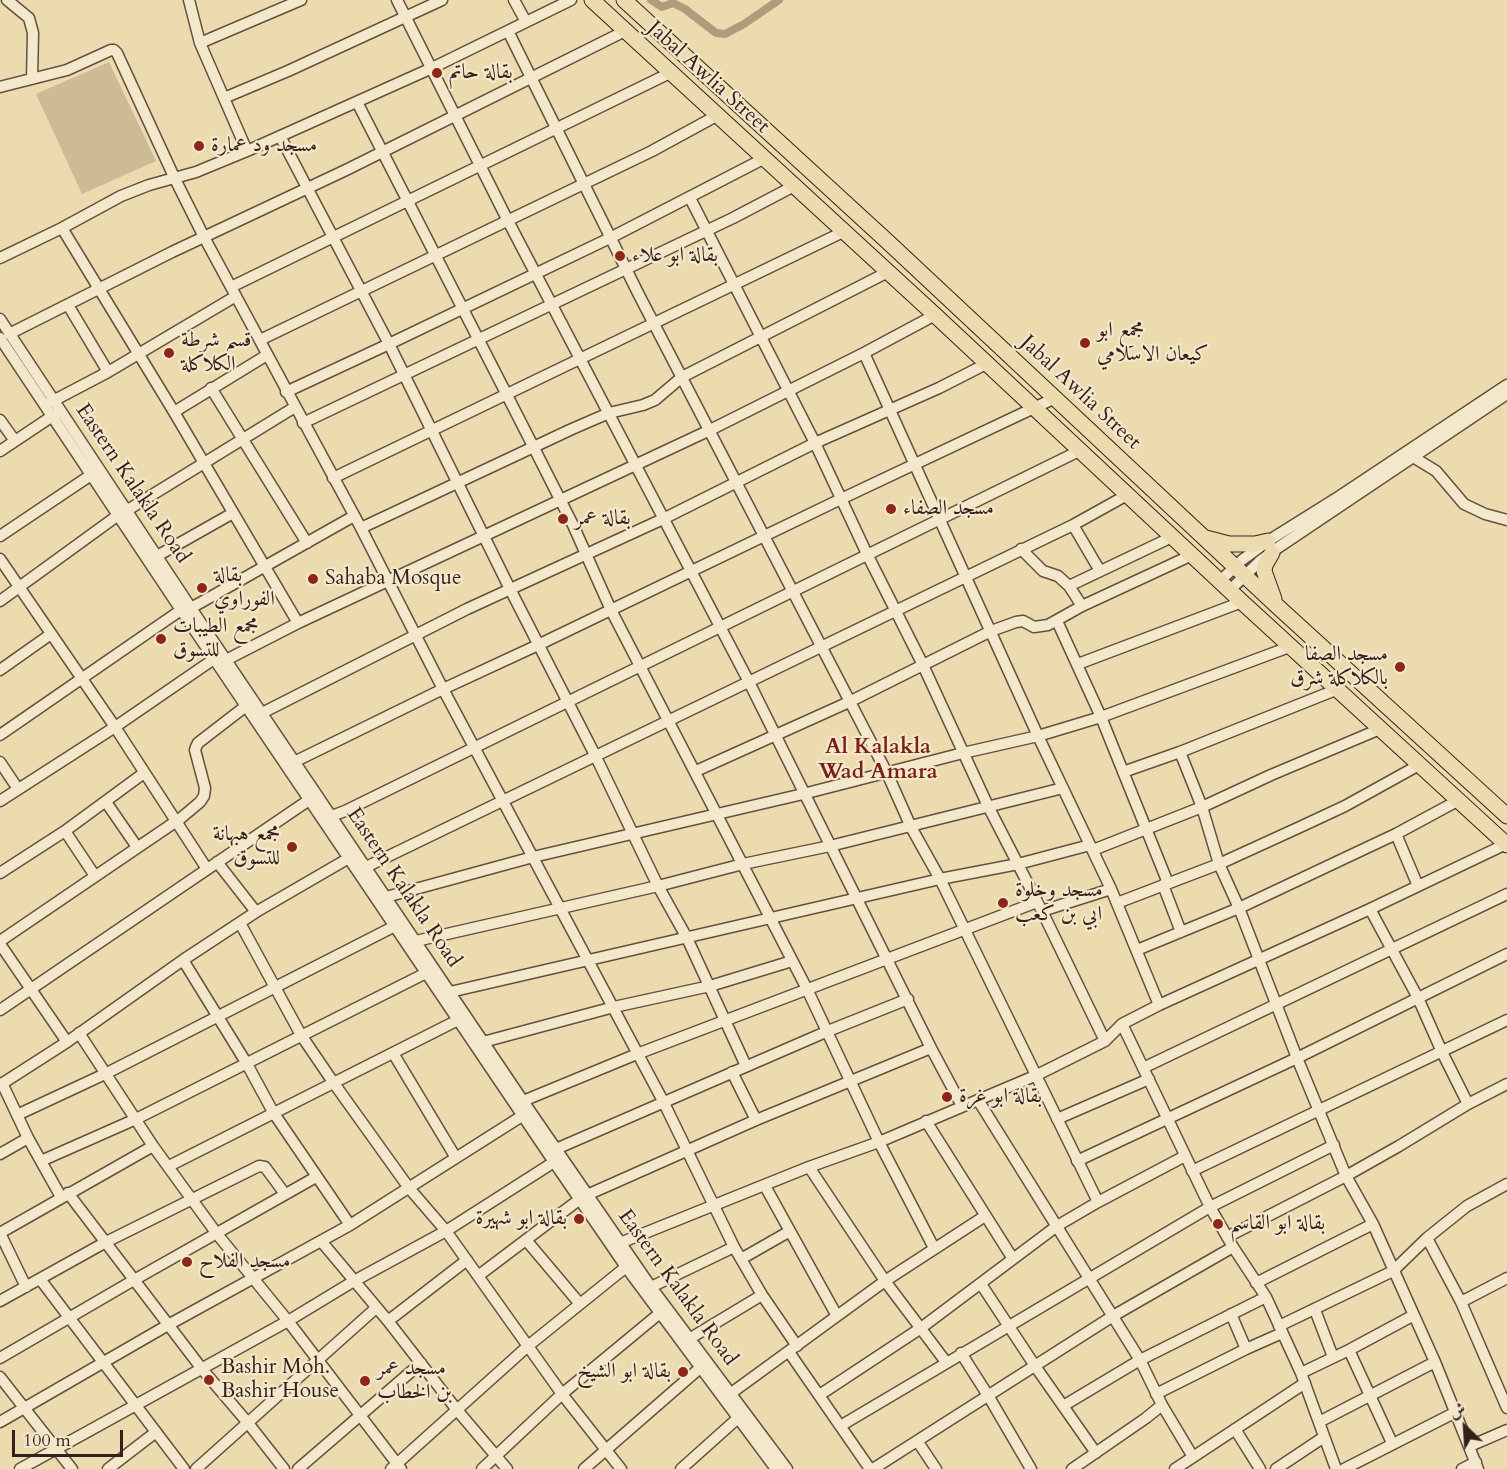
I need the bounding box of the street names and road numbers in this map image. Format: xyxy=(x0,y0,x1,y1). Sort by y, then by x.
street label: Jabal Awlia Street xyxy=(642,17,774,139)
street label: Jabal Awlia Street xyxy=(1014,331,1146,455)
street label: Eastern Kalakla Road xyxy=(69,399,195,569)
street label: Eastern Kalakla Road xyxy=(340,803,466,973)
street label: Eastern Kalakla Road xyxy=(612,1205,742,1371)

